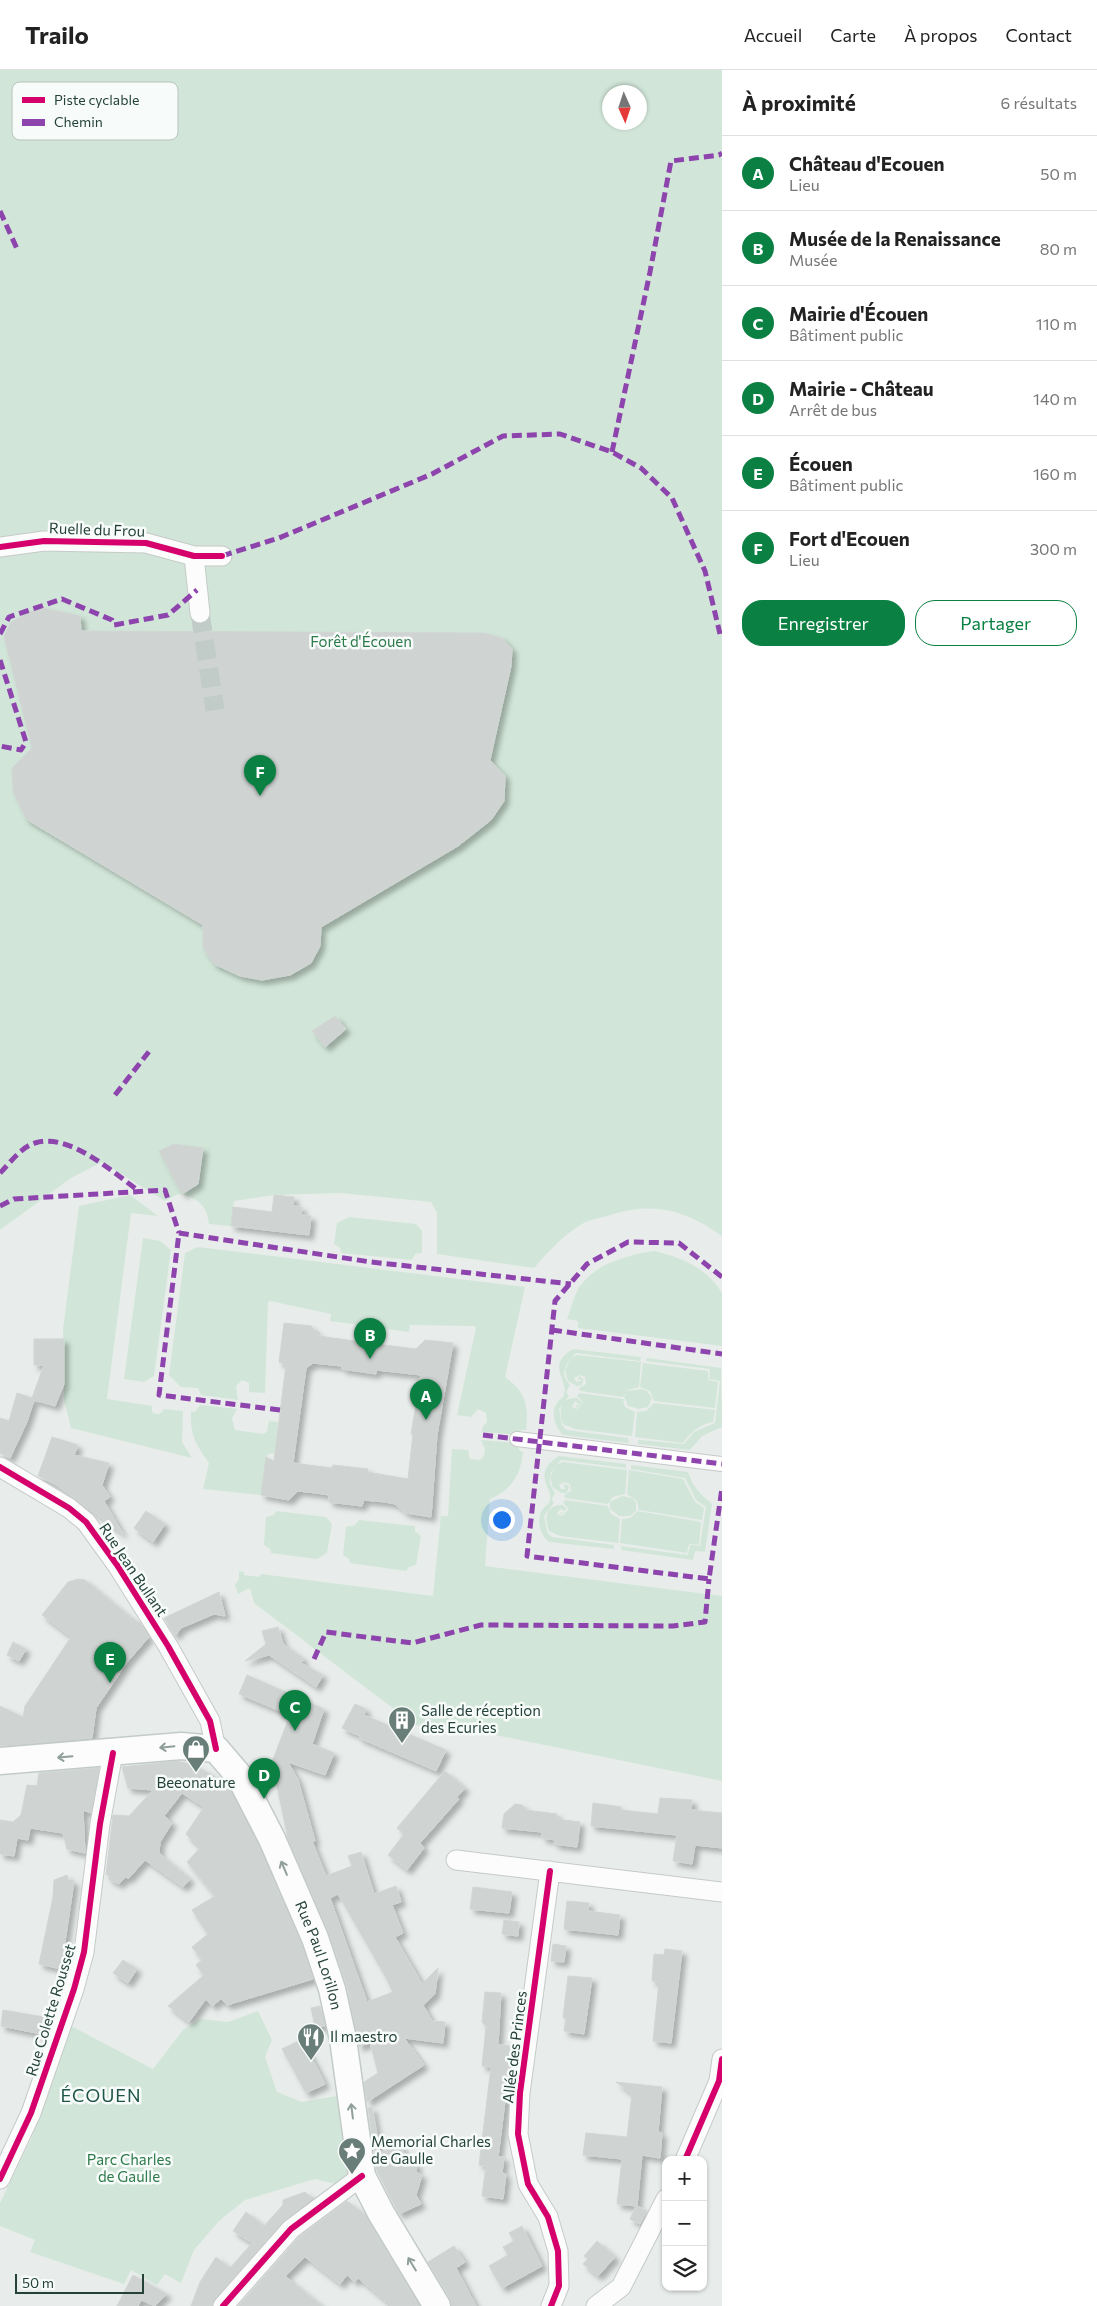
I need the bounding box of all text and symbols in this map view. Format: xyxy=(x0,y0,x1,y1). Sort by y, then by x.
text: Trailo xyxy=(25,20,89,49)
text: Accueil xyxy=(744,24,802,46)
text: Carte xyxy=(830,24,876,46)
text: À propos xyxy=(904,24,978,46)
text: Contact xyxy=(1006,24,1072,46)
legend xyxy=(12,82,178,140)
north arrow xyxy=(602,85,647,130)
text: À proximité xyxy=(742,90,856,115)
text: Piste cyclable xyxy=(54,91,139,108)
text: 6 résultats xyxy=(1001,93,1077,112)
text: Chemin xyxy=(54,113,103,130)
text: Château d'Ecouen xyxy=(789,152,944,175)
text: A xyxy=(752,164,764,183)
text: 50 m xyxy=(1040,164,1077,183)
text: Lieu xyxy=(789,175,820,194)
text: Musée de la Renaissance xyxy=(789,227,1001,250)
text: B xyxy=(753,239,763,258)
text: 80 m xyxy=(1040,239,1077,258)
text: Musée xyxy=(789,250,837,269)
text: Mairie d'Écouen xyxy=(789,302,928,325)
text: C xyxy=(753,314,763,333)
text: 110 m xyxy=(1036,314,1077,333)
text: Bâtiment public xyxy=(789,325,903,344)
text: Mairie - Château xyxy=(789,377,934,400)
text: D xyxy=(752,389,764,408)
text: 140 m xyxy=(1033,389,1077,408)
text: Arrêt de bus xyxy=(789,400,877,419)
text: Écouen xyxy=(789,452,853,475)
text: E xyxy=(753,464,763,483)
text: 160 m xyxy=(1033,464,1077,483)
text: Bâtiment public xyxy=(789,475,903,494)
street label: Ruelle du Frou xyxy=(49,518,145,540)
text: Fort d'Ecouen xyxy=(789,527,910,550)
text: F xyxy=(753,539,763,558)
text: 300 m xyxy=(1030,539,1077,558)
text: Lieu xyxy=(789,550,820,569)
button: Enregistrer xyxy=(742,600,905,646)
button: Partager xyxy=(915,600,1077,646)
park label: Forêt d'Écouen xyxy=(310,631,412,650)
pin: F xyxy=(244,755,276,796)
pin: B xyxy=(354,1318,386,1359)
pin: A xyxy=(410,1379,442,1420)
your location xyxy=(489,1507,515,1533)
street label: Rue Jean Bullant xyxy=(96,1519,172,1620)
pin: E xyxy=(94,1642,126,1683)
pin: C xyxy=(279,1690,311,1731)
place label: Salle de réception des Ecuries xyxy=(421,1701,541,1736)
building icon: Salle de réception des Ecuries xyxy=(387,1705,417,1744)
shop icon: Beeonature xyxy=(181,1734,211,1773)
one-way arrow xyxy=(159,1742,175,1752)
one-way arrow xyxy=(57,1752,73,1761)
pin: D xyxy=(248,1758,280,1799)
place label: Beeonature xyxy=(156,1773,236,1791)
one-way arrow xyxy=(279,1861,289,1876)
street label: Rue Paul Lorillon xyxy=(292,1898,346,2011)
street label: Rue Colette Rousset xyxy=(21,1941,79,2078)
street label: Allée des Princes xyxy=(498,1990,530,2104)
restaurant icon: Il maestro xyxy=(296,2022,326,2061)
place label: Il maestro xyxy=(330,2027,397,2045)
district label: ÉCOUEN xyxy=(60,2084,142,2106)
one-way arrow xyxy=(347,2103,357,2119)
place label: Memorial Charles de Gaulle xyxy=(371,2132,491,2167)
place icon: Memorial Charles de Gaulle xyxy=(337,2136,367,2175)
park label: Parc Charles de Gaulle xyxy=(87,2150,171,2185)
map controls xyxy=(662,2156,707,2291)
button: + xyxy=(662,2156,707,2201)
button: − xyxy=(662,2201,707,2246)
button: layers xyxy=(662,2246,707,2291)
one-way arrow xyxy=(406,2258,416,2272)
scale bar xyxy=(15,2271,144,2294)
text: 50 m xyxy=(22,2274,54,2291)

